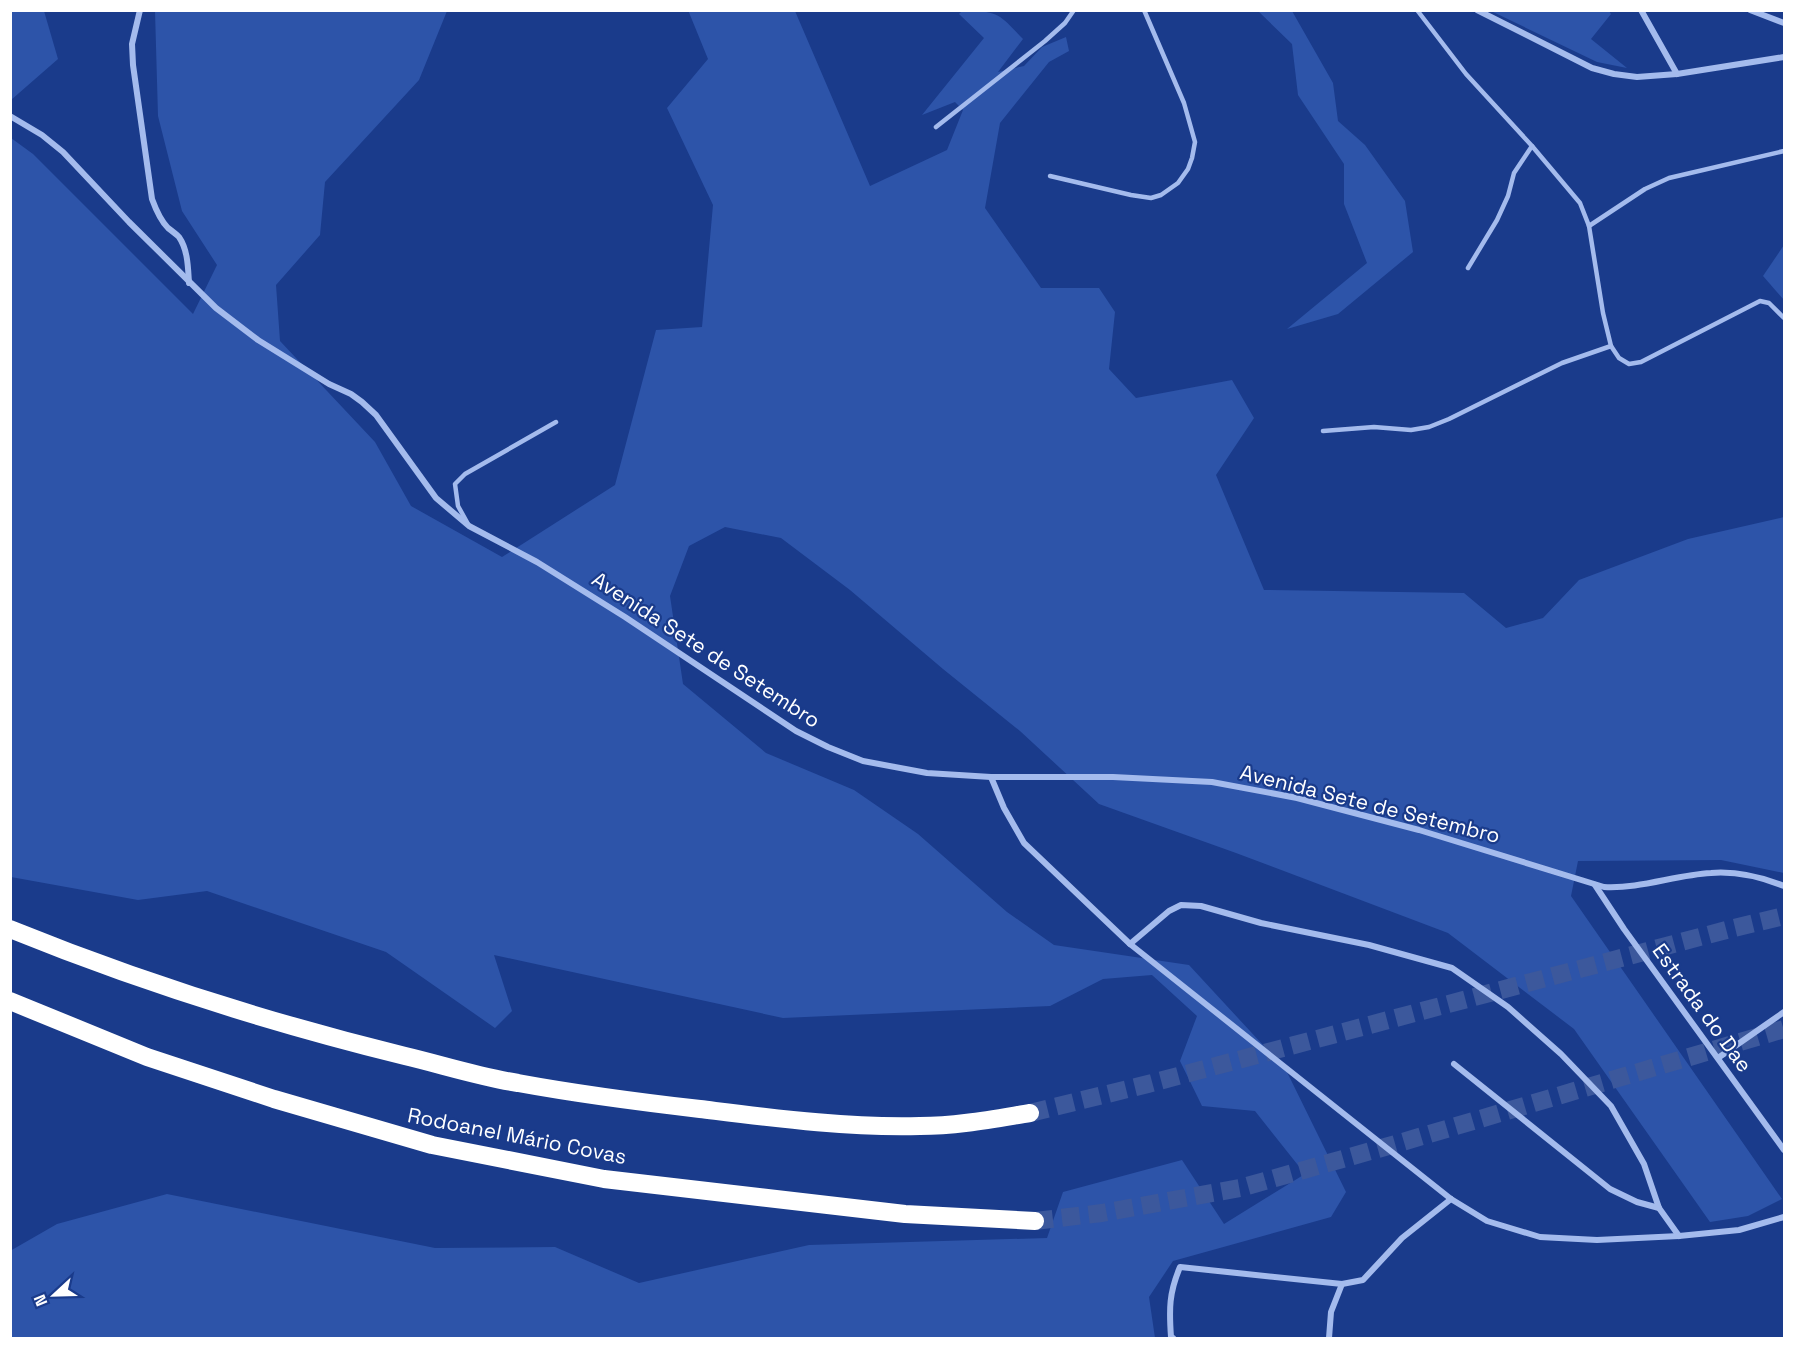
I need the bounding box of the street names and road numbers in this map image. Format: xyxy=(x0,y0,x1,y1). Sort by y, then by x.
street label: Avenida Sete de Setembro xyxy=(587,565,826,734)
street label: Avenida Sete de Setembro xyxy=(1237,758,1503,849)
street label: Estrada do Dae xyxy=(1647,938,1758,1077)
street label: Rodoanel Mário Covas xyxy=(405,1101,629,1170)

